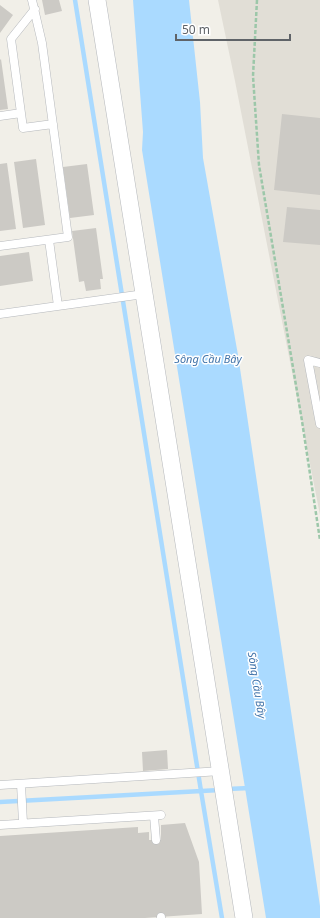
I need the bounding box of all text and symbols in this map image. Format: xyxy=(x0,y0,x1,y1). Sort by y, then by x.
scale bar xyxy=(176,16,290,42)
text: 50 m xyxy=(182,21,210,38)
water label: Sông Cầu Bây xyxy=(174,351,242,366)
water label: Sông Cầu Bây xyxy=(245,651,270,720)

